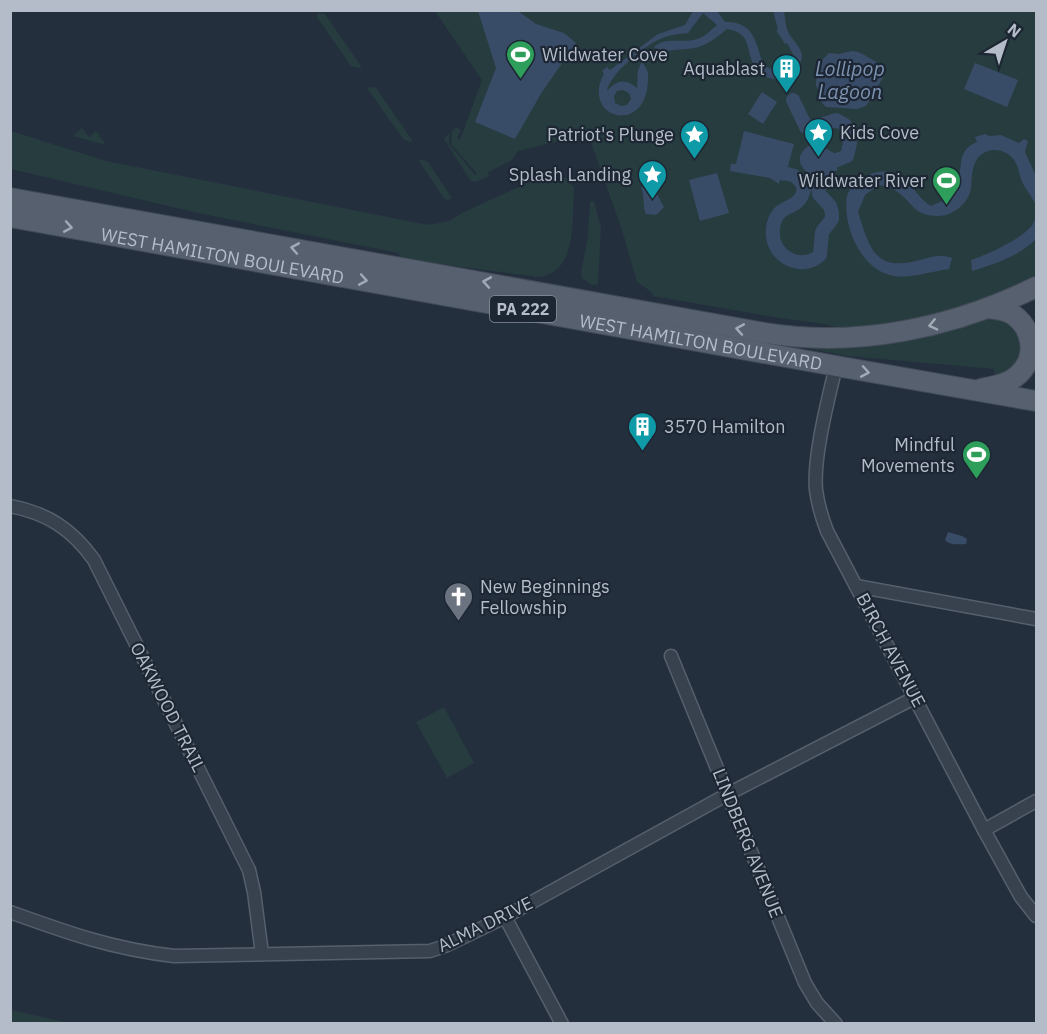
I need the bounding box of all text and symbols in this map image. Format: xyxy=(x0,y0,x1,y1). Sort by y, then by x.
north arrow xyxy=(975,12,1035,72)
text: N xyxy=(1004,19,1025,42)
sports icon: Wildwater Cove xyxy=(505,38,537,80)
place label: Wildwater Cove xyxy=(542,43,668,66)
building icon: Aquablast xyxy=(770,52,802,94)
water label: Lollipop Lagoon xyxy=(815,55,885,105)
place label: Aquablast xyxy=(683,57,765,80)
place icon: Kids Cove xyxy=(803,116,835,158)
place icon: Patriot's Plunge xyxy=(679,118,711,160)
place label: Kids Cove xyxy=(840,121,919,144)
place label: Patriot's Plunge xyxy=(547,123,674,146)
place icon: Splash Landing xyxy=(636,158,668,200)
place label: Splash Landing xyxy=(509,163,631,186)
sports icon: Wildwater River xyxy=(931,164,963,206)
place label: Wildwater River xyxy=(799,169,926,192)
one-way arrow xyxy=(63,220,73,233)
street label: WEST HAMILTON BOULEVARD xyxy=(99,222,346,289)
one-way arrow xyxy=(290,242,300,255)
one-way arrow xyxy=(359,274,368,286)
one-way arrow xyxy=(482,276,492,289)
road number: PA 222 xyxy=(490,296,556,322)
street label: WEST HAMILTON BOULEVARD xyxy=(578,308,824,375)
one-way arrow xyxy=(929,318,939,331)
one-way arrow xyxy=(736,323,745,335)
one-way arrow xyxy=(860,365,870,377)
building icon: 3570 Hamilton xyxy=(627,410,659,452)
place label: 3570 Hamilton xyxy=(664,415,785,438)
place label: Mindful Movements xyxy=(861,433,955,477)
sports icon: Mindful Movements xyxy=(960,438,992,480)
place label: New Beginnings Fellowship xyxy=(480,575,610,619)
church icon: New Beginnings Fellowship xyxy=(443,580,475,622)
street label: BIRCH AVENUE xyxy=(851,589,931,711)
street label: OAKWOOD TRAIL xyxy=(125,638,211,776)
street label: LINDBERG AVENUE xyxy=(708,765,788,921)
street label: ALMA DRIVE xyxy=(434,891,536,957)

